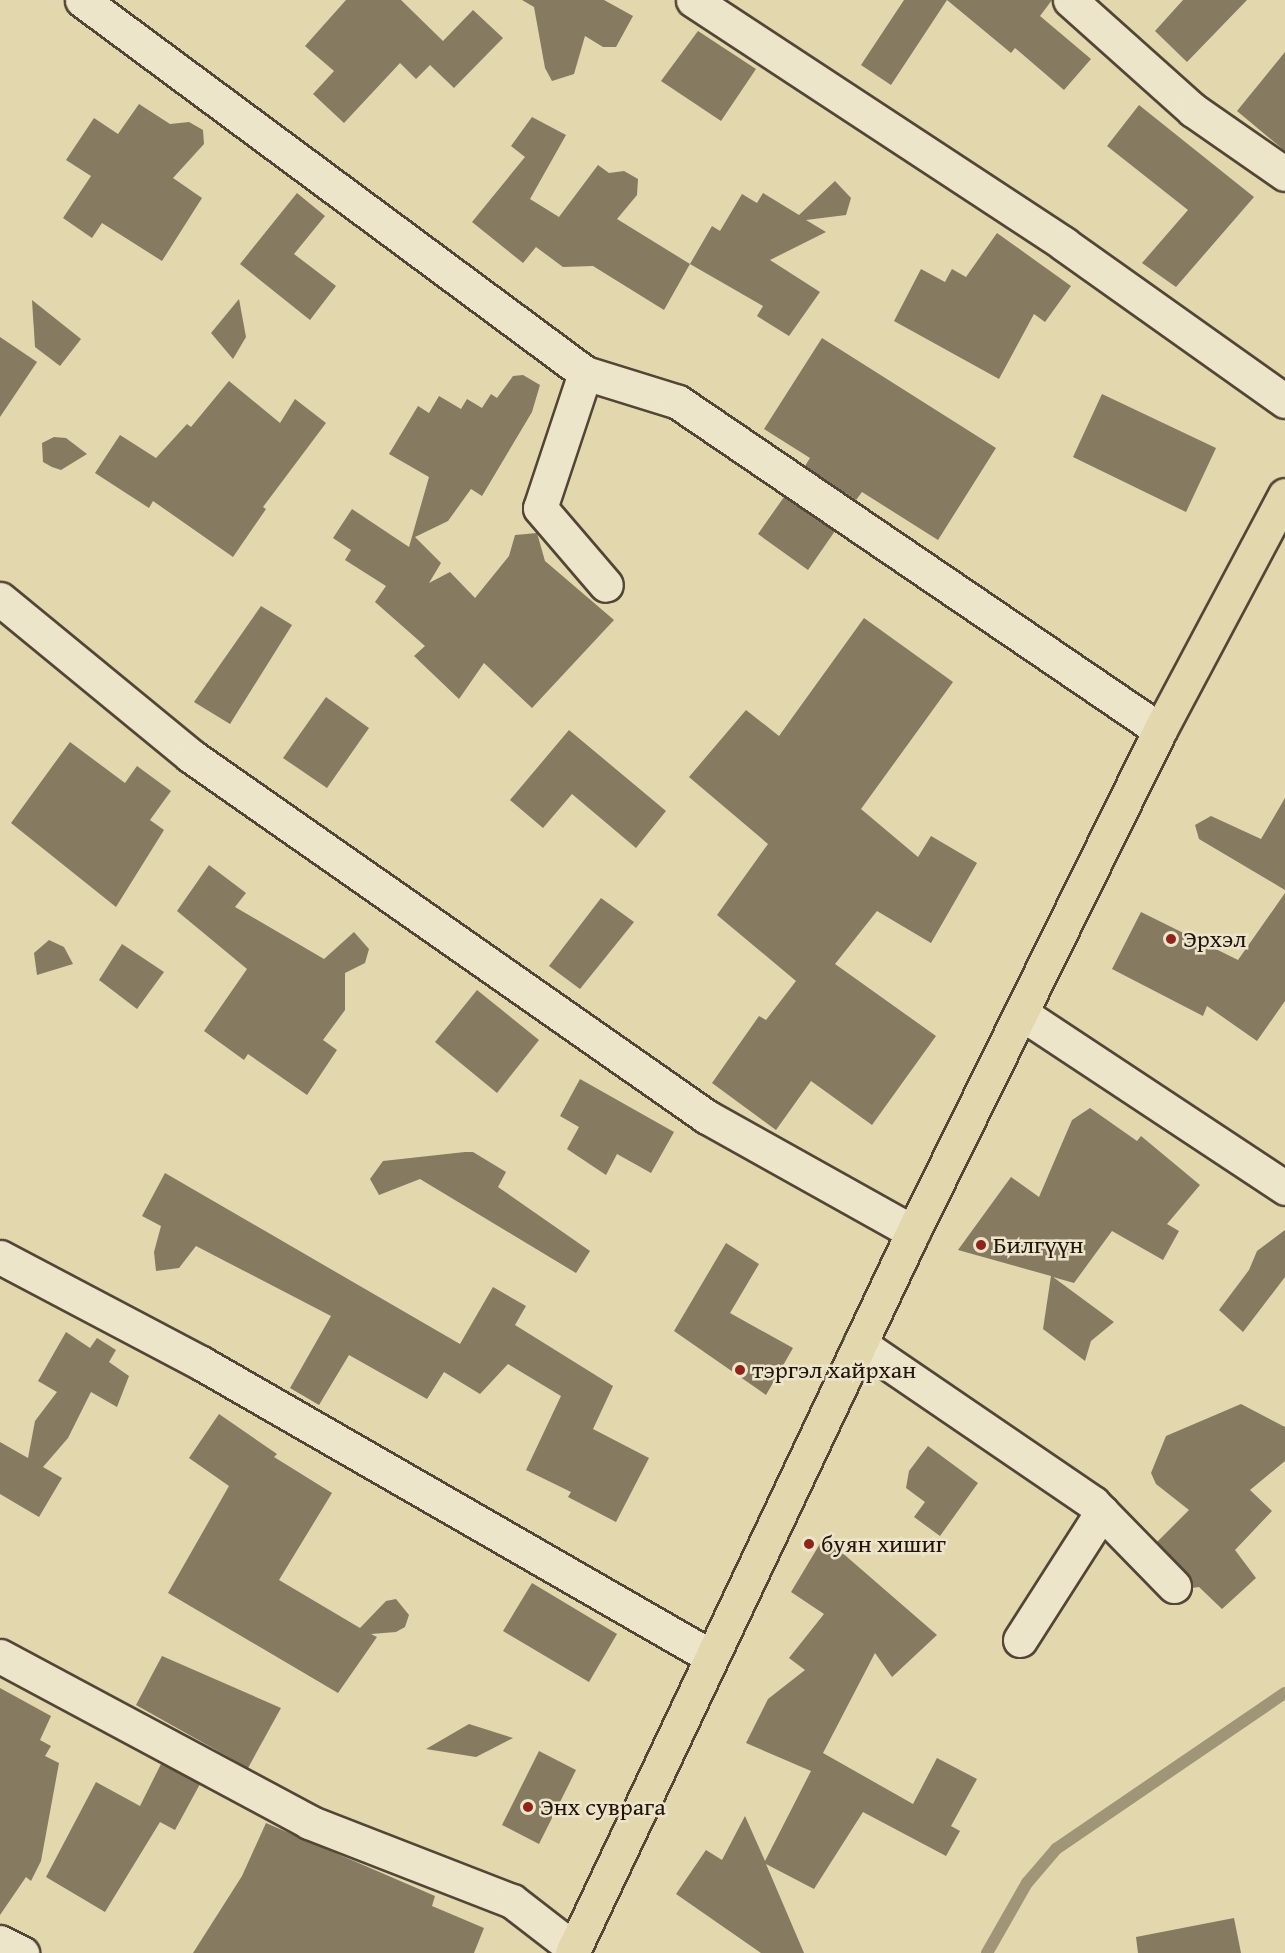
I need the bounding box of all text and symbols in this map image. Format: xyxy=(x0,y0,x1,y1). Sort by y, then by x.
place label: Эрхэл xyxy=(1183,925,1246,953)
marker: Эрхэл xyxy=(1164,932,1178,946)
place label: Билгүүн xyxy=(993,1231,1083,1259)
marker: Билгүүн xyxy=(974,1238,988,1252)
place label: тэргэл хайрхан xyxy=(752,1356,916,1384)
marker: тэргэл хайрхан xyxy=(733,1363,747,1377)
place label: буян хишиг xyxy=(821,1530,946,1558)
marker: буян хишиг xyxy=(802,1537,816,1551)
place label: Энх суврага xyxy=(540,1793,666,1821)
marker: Энх суврага xyxy=(521,1800,535,1814)

